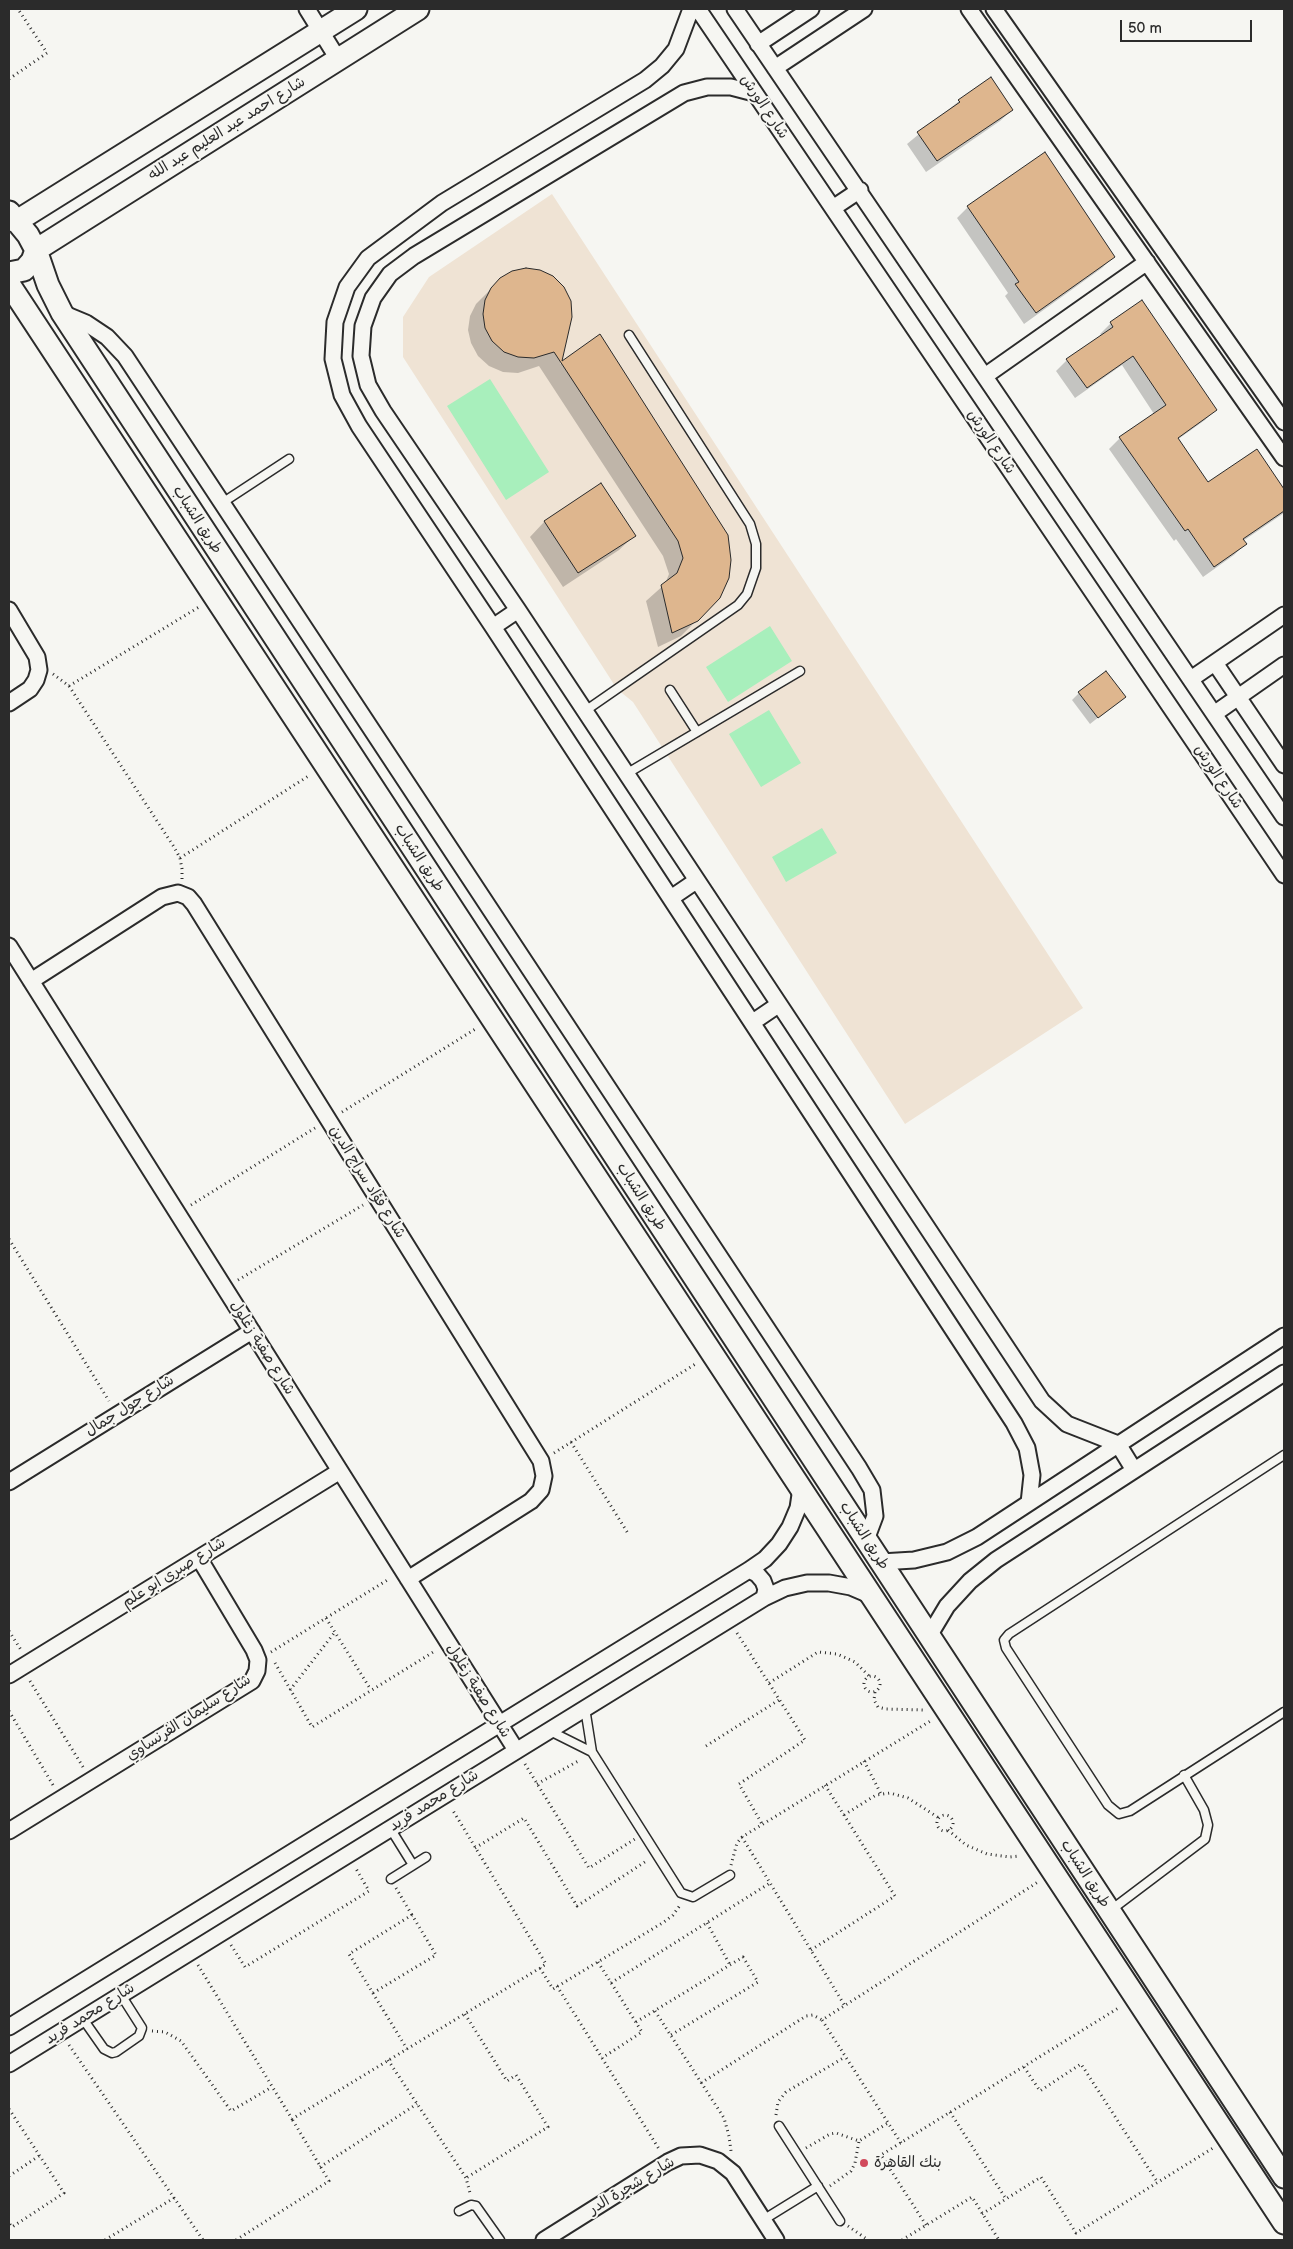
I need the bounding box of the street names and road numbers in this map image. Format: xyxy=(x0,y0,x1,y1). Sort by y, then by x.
street label: شارع الورش xyxy=(736,71,792,143)
street label: شارع احمد عبد العليم عبد الله xyxy=(145,73,309,185)
street label: شارع الورش xyxy=(963,406,1019,478)
street label: طريق الشباب xyxy=(168,483,226,557)
street label: شارع الورش xyxy=(1190,741,1246,813)
street label: طريق الشباب xyxy=(390,821,448,895)
street label: شارع فؤاد سراج الدين xyxy=(325,1122,409,1242)
street label: طريق الشباب xyxy=(612,1160,670,1234)
street label: شارع صفية زغلول xyxy=(226,1298,298,1398)
street label: شارع جول جمال xyxy=(82,1372,178,1440)
street label: طريق الشباب xyxy=(835,1499,893,1573)
street label: شارع صبرى ابو علم xyxy=(119,1534,229,1612)
street label: شارع صفية زغلول xyxy=(442,1641,514,1741)
street label: شارع سليمان الفرنساوي xyxy=(123,1671,255,1765)
street label: شارع محمد فريد xyxy=(386,1766,482,1836)
street label: طريق الشباب xyxy=(1056,1837,1114,1911)
street label: شارع محمد فريد xyxy=(42,1979,138,2049)
street label: شارع شجرة الدر xyxy=(586,2153,678,2219)

